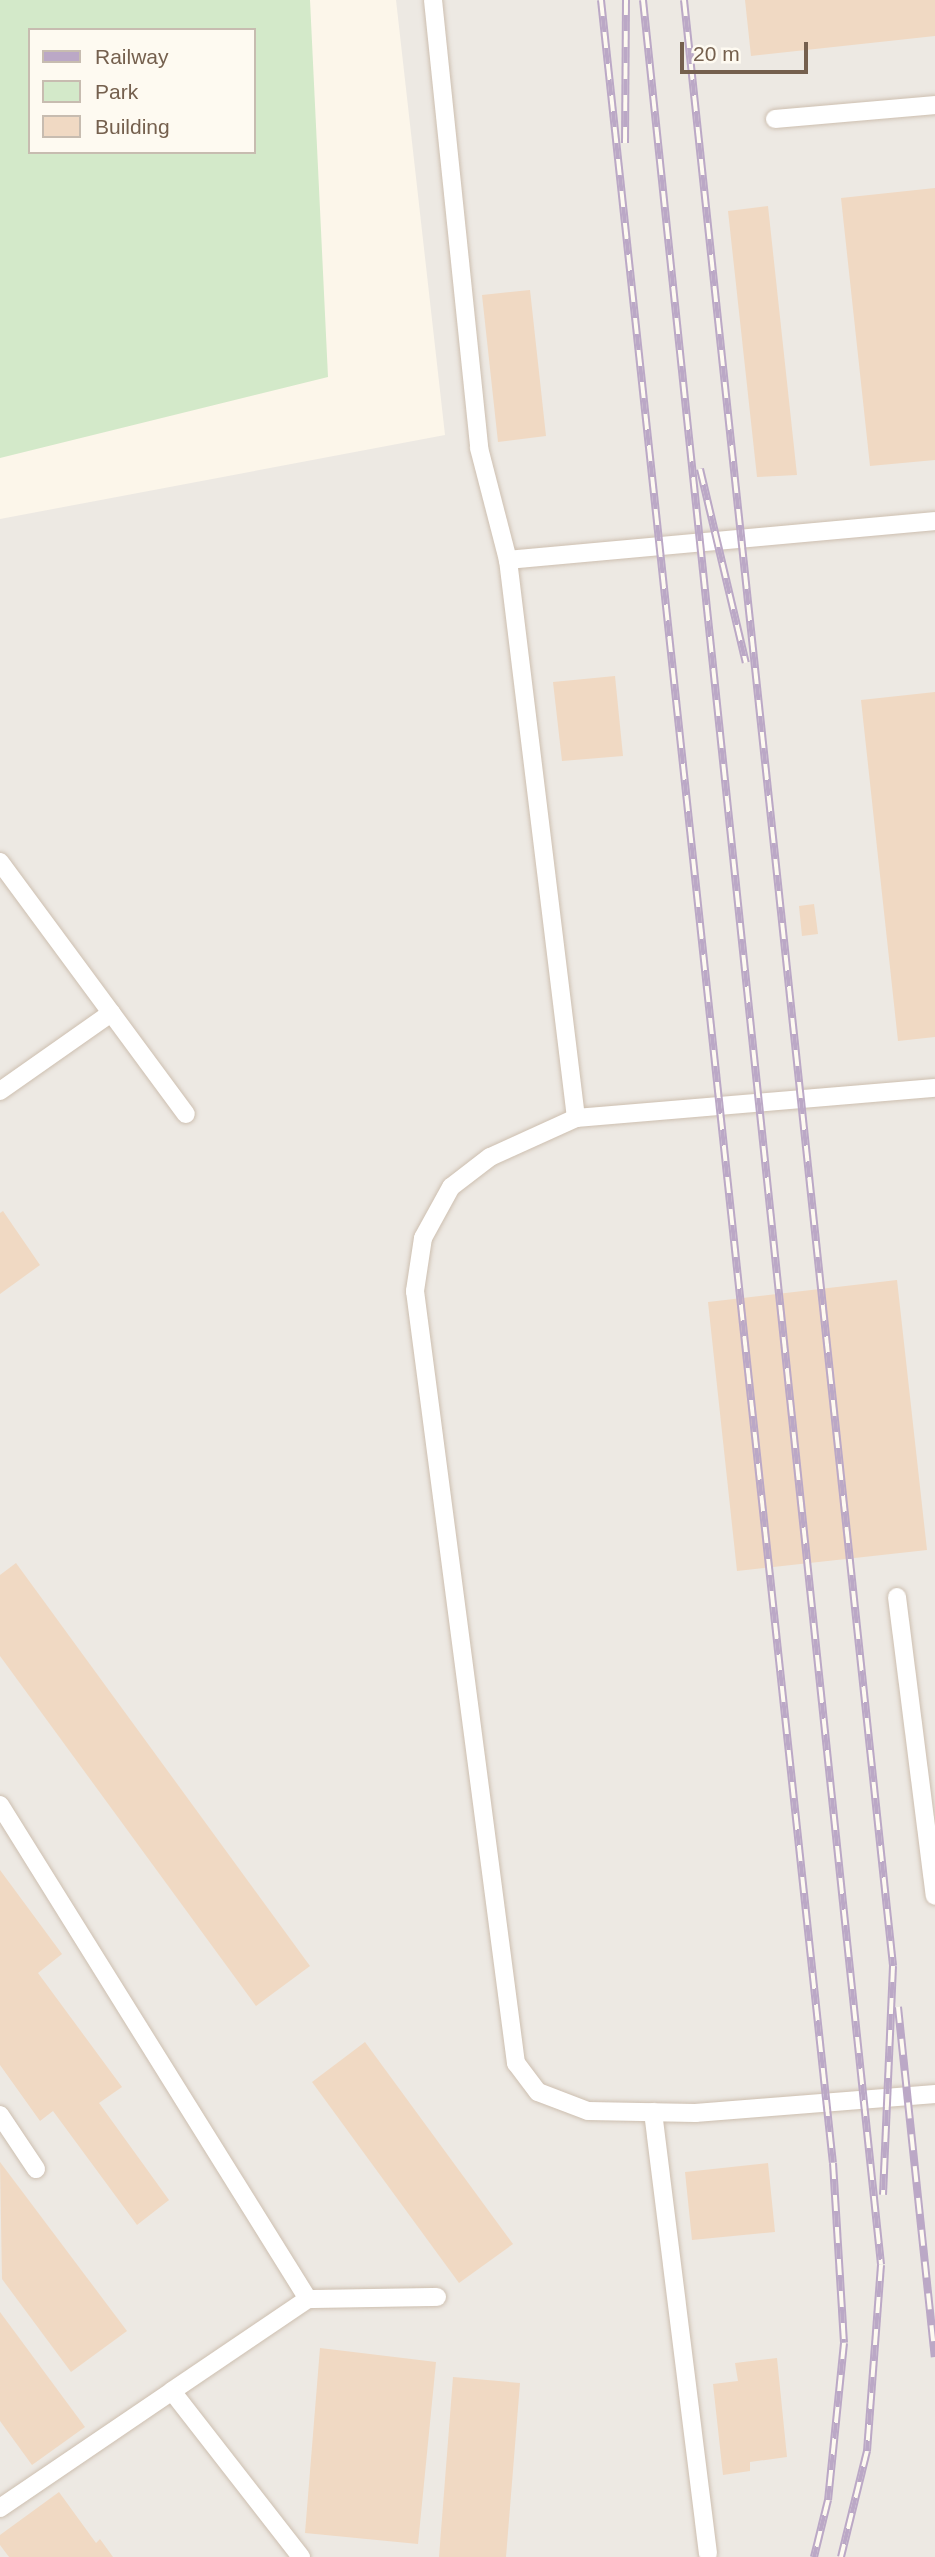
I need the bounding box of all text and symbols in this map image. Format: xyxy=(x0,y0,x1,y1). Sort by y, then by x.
legend xyxy=(28,28,256,154)
scale bar xyxy=(683,28,811,72)
text: 20 m xyxy=(693,42,740,65)
text: Railway xyxy=(95,45,169,68)
text: Park xyxy=(95,80,138,103)
text: Building xyxy=(95,115,170,138)

